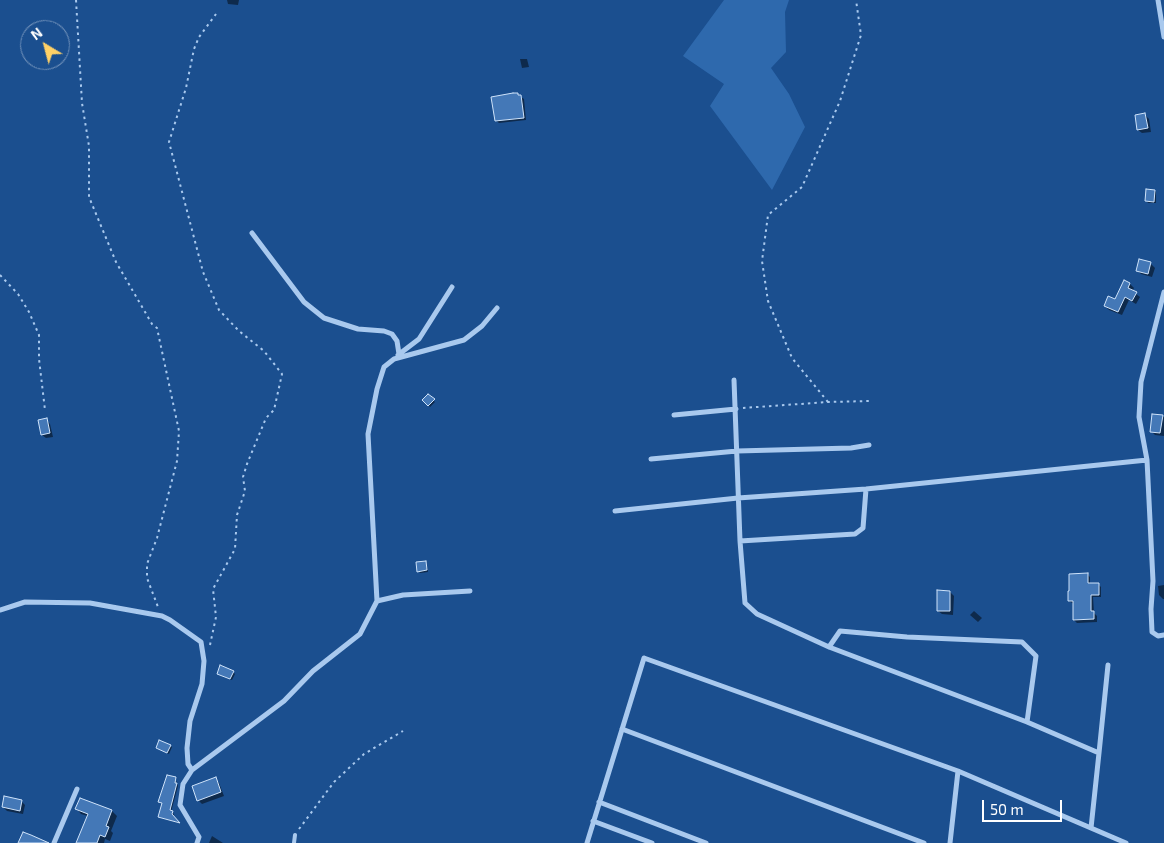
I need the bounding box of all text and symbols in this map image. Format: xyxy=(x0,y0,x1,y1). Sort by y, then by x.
north arrow xyxy=(20,20,70,70)
text: N xyxy=(27,24,45,43)
scale bar xyxy=(984,790,1064,822)
text: 50 m xyxy=(990,800,1024,818)

